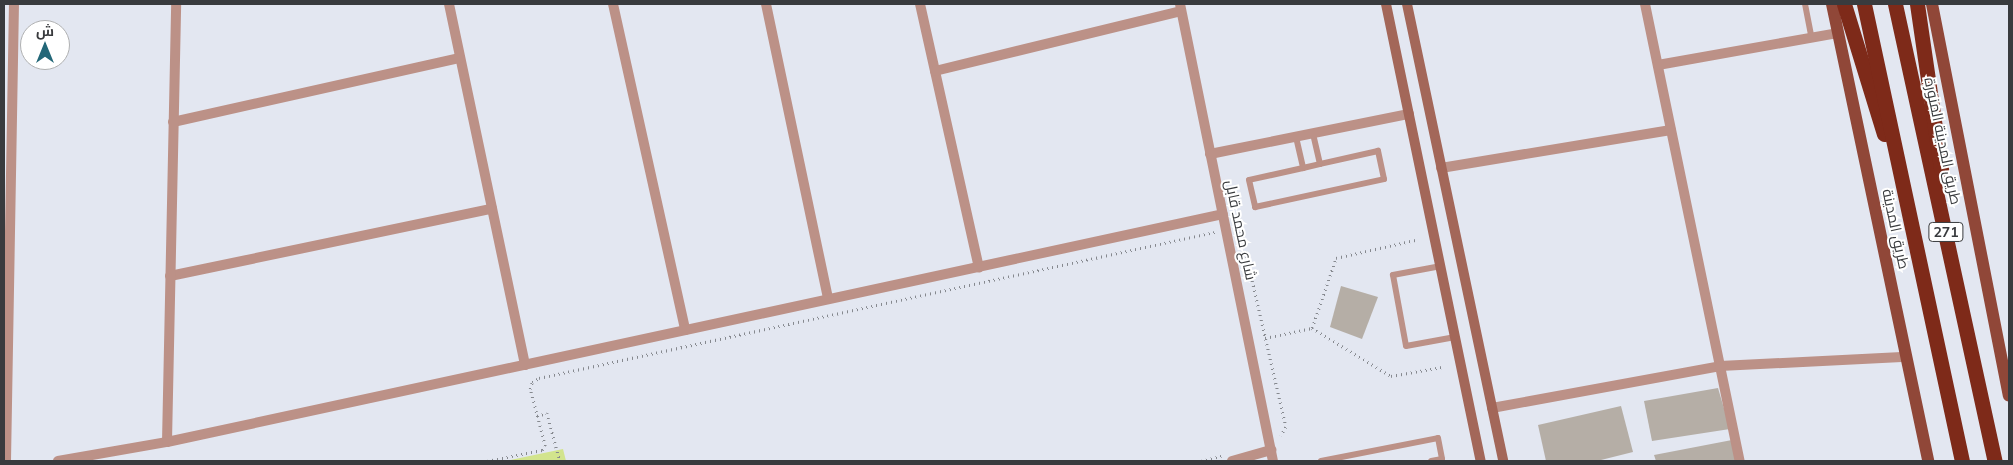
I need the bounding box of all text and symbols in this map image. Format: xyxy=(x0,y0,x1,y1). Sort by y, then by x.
north arrow xyxy=(20,20,70,70)
text: ش xyxy=(36,22,54,40)
street label: طريق المدينة المنورة xyxy=(1921,76,1965,206)
street label: شارع محمد قابل xyxy=(1222,178,1260,282)
street label: طريق المدينة xyxy=(1879,187,1913,271)
road number: 271 xyxy=(1927,220,1965,243)

